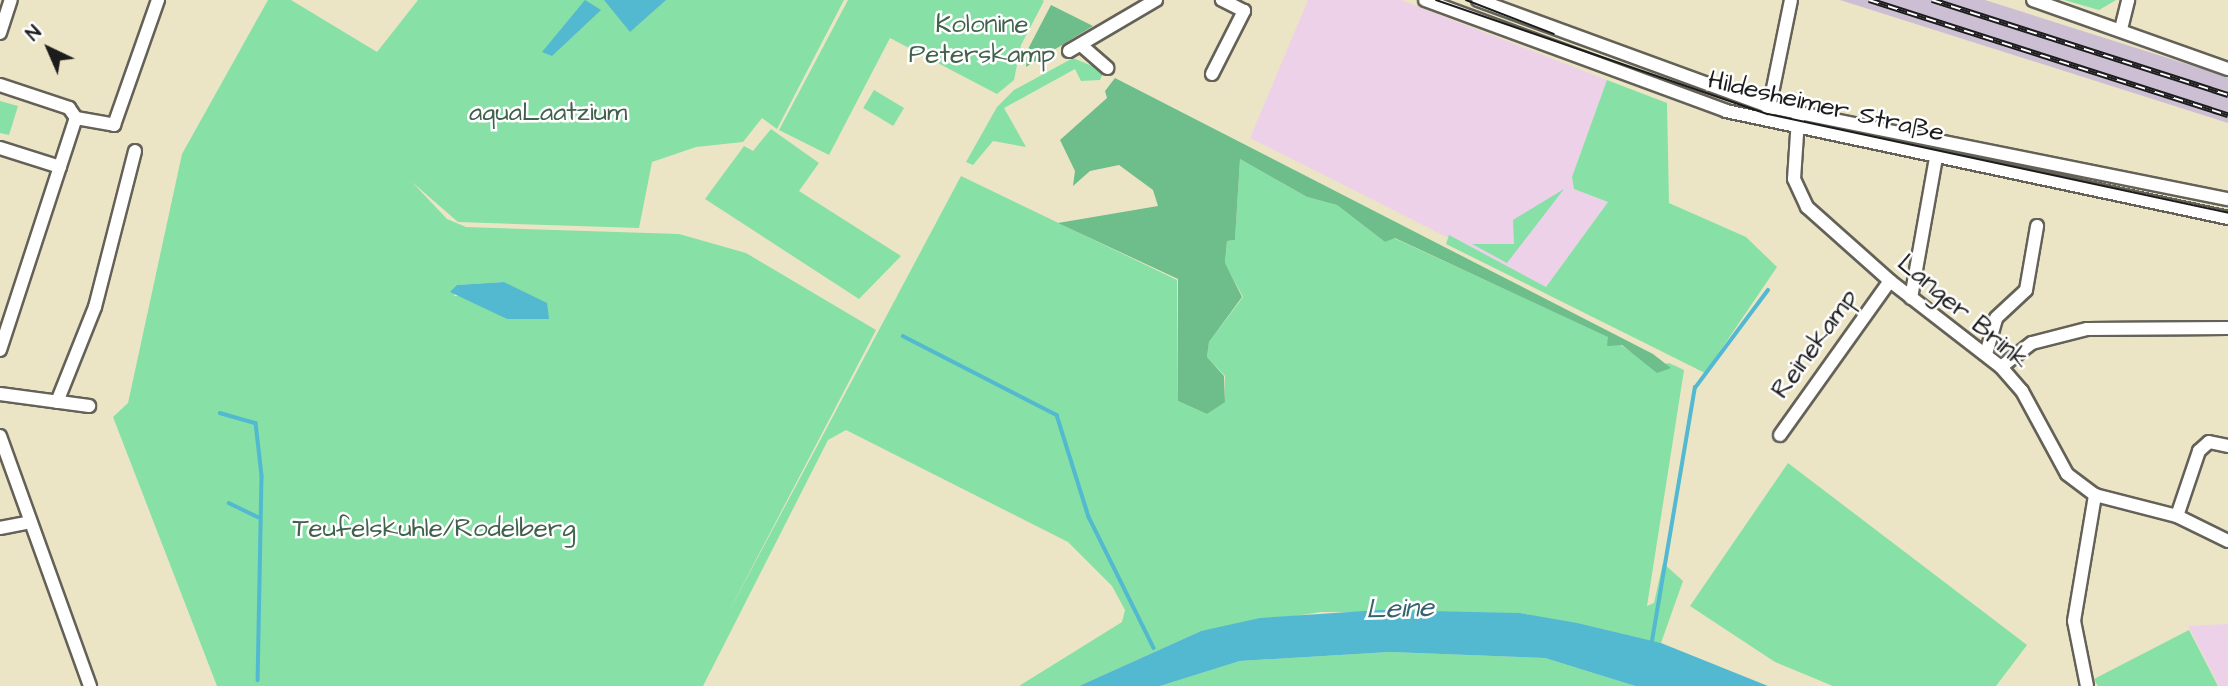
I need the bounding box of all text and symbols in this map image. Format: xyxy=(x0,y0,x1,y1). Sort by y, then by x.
park label: Kolonine Peterskamp xyxy=(909,9,1055,70)
north arrow xyxy=(14,14,84,84)
text: N xyxy=(20,20,48,47)
street label: Hildesheimer Straße xyxy=(1705,65,1947,149)
park label: aquaLaatzium xyxy=(469,97,627,129)
street label: Langer Brink xyxy=(1891,248,2035,376)
street label: Reinekamp xyxy=(1765,283,1865,405)
park label: Teufelskuhle/Rodelberg xyxy=(292,513,576,545)
water label: Leine xyxy=(1365,591,1435,627)

